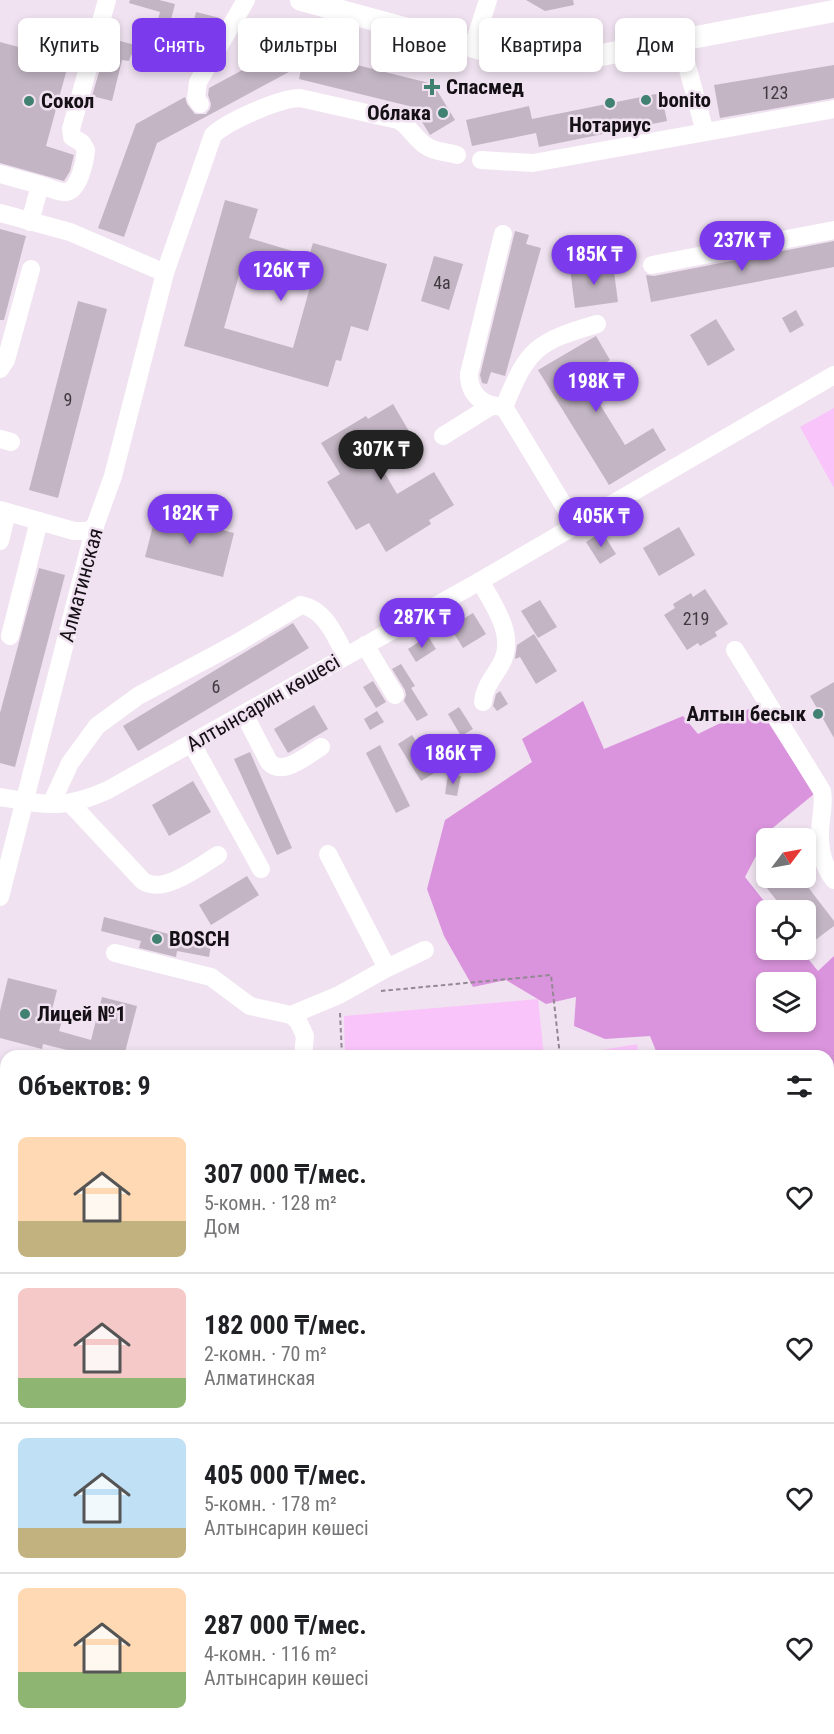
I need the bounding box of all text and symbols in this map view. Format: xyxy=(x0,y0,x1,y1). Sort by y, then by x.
chip: Купить xyxy=(18,18,120,72)
chip: Снять xyxy=(132,18,226,72)
chip: Фильтры xyxy=(238,18,359,72)
chip: Новое xyxy=(371,18,467,72)
chip: Квартира xyxy=(479,18,603,72)
chip: Дом xyxy=(615,18,695,72)
place label: Спасмед xyxy=(446,75,524,99)
marker: Спасмед xyxy=(423,78,441,96)
house number: 123 xyxy=(762,82,788,103)
place label: bonito xyxy=(658,88,711,112)
place label: Сокол xyxy=(41,89,94,113)
marker: bonito xyxy=(639,93,653,107)
marker: Сокол xyxy=(22,94,36,108)
marker: Нотариус xyxy=(603,96,617,110)
place label: Облака xyxy=(367,101,431,125)
marker: Облака xyxy=(436,106,450,120)
place label: Нотариус xyxy=(569,113,651,137)
pin: 237K ₸ xyxy=(693,221,791,272)
text: 237K ₸ xyxy=(714,228,770,252)
pin: 185K ₸ xyxy=(545,235,643,286)
text: 185K ₸ xyxy=(566,242,622,266)
pin: 126K ₸ xyxy=(232,251,330,302)
text: 126K ₸ xyxy=(253,258,309,282)
house number: 4а xyxy=(433,272,451,293)
pin: 198K ₸ xyxy=(547,362,645,413)
text: 198K ₸ xyxy=(568,369,624,393)
house number: 9 xyxy=(64,389,72,410)
pin: 307K ₸ xyxy=(332,430,430,481)
text: 307K ₸ xyxy=(353,437,409,461)
pin: 182K ₸ xyxy=(141,494,239,545)
pin: 405K ₸ xyxy=(552,497,650,548)
text: 182K ₸ xyxy=(162,501,218,525)
text: 405K ₸ xyxy=(573,504,629,528)
street label: Алматинская xyxy=(54,526,108,644)
pin: 287K ₸ xyxy=(373,598,471,649)
text: 287K ₸ xyxy=(394,605,450,629)
house number: 219 xyxy=(683,608,709,629)
street label: Алтынсарин көшесі xyxy=(182,649,344,757)
house number: 6 xyxy=(212,676,220,697)
place label: Алтын бесык xyxy=(686,702,806,726)
marker: Алтын бесык xyxy=(811,707,825,721)
pin: 186K ₸ xyxy=(404,734,502,785)
text: 186K ₸ xyxy=(425,741,481,765)
north arrow xyxy=(756,828,816,888)
map controls xyxy=(756,828,816,1032)
button: locate xyxy=(756,900,816,960)
place label: BOSCH xyxy=(169,927,230,951)
marker: BOSCH xyxy=(150,932,164,946)
button: layers xyxy=(756,972,816,1032)
place label: Лицей №1 xyxy=(37,1002,126,1026)
marker: Лицей №1 xyxy=(18,1007,32,1021)
icon: filters xyxy=(783,1070,816,1103)
text: Объектов: 9 xyxy=(18,1071,151,1101)
text: 307 000 ₸/мес. xyxy=(204,1159,367,1189)
icon: home xyxy=(66,1161,138,1233)
icon: heart xyxy=(783,1181,816,1214)
text: 5-комн. · 128 m² xyxy=(204,1191,337,1215)
text: Дом xyxy=(204,1215,240,1239)
text: 182 000 ₸/мес. xyxy=(204,1310,367,1340)
icon: home xyxy=(66,1312,138,1384)
icon: heart xyxy=(783,1332,816,1365)
text: 2-комн. · 70 m² xyxy=(204,1342,327,1366)
text: Алматинская xyxy=(204,1366,315,1390)
text: 405 000 ₸/мес. xyxy=(204,1460,367,1490)
icon: home xyxy=(66,1462,138,1534)
icon: heart xyxy=(783,1482,816,1515)
text: 5-комн. · 178 m² xyxy=(204,1492,337,1516)
text: Алтынсарин көшесі xyxy=(204,1516,369,1540)
text: 287 000 ₸/мес. xyxy=(204,1610,367,1640)
icon: home xyxy=(66,1612,138,1684)
icon: heart xyxy=(783,1632,816,1665)
text: 4-комн. · 116 m² xyxy=(204,1642,337,1666)
text: Алтынсарин көшесі xyxy=(204,1666,369,1690)

